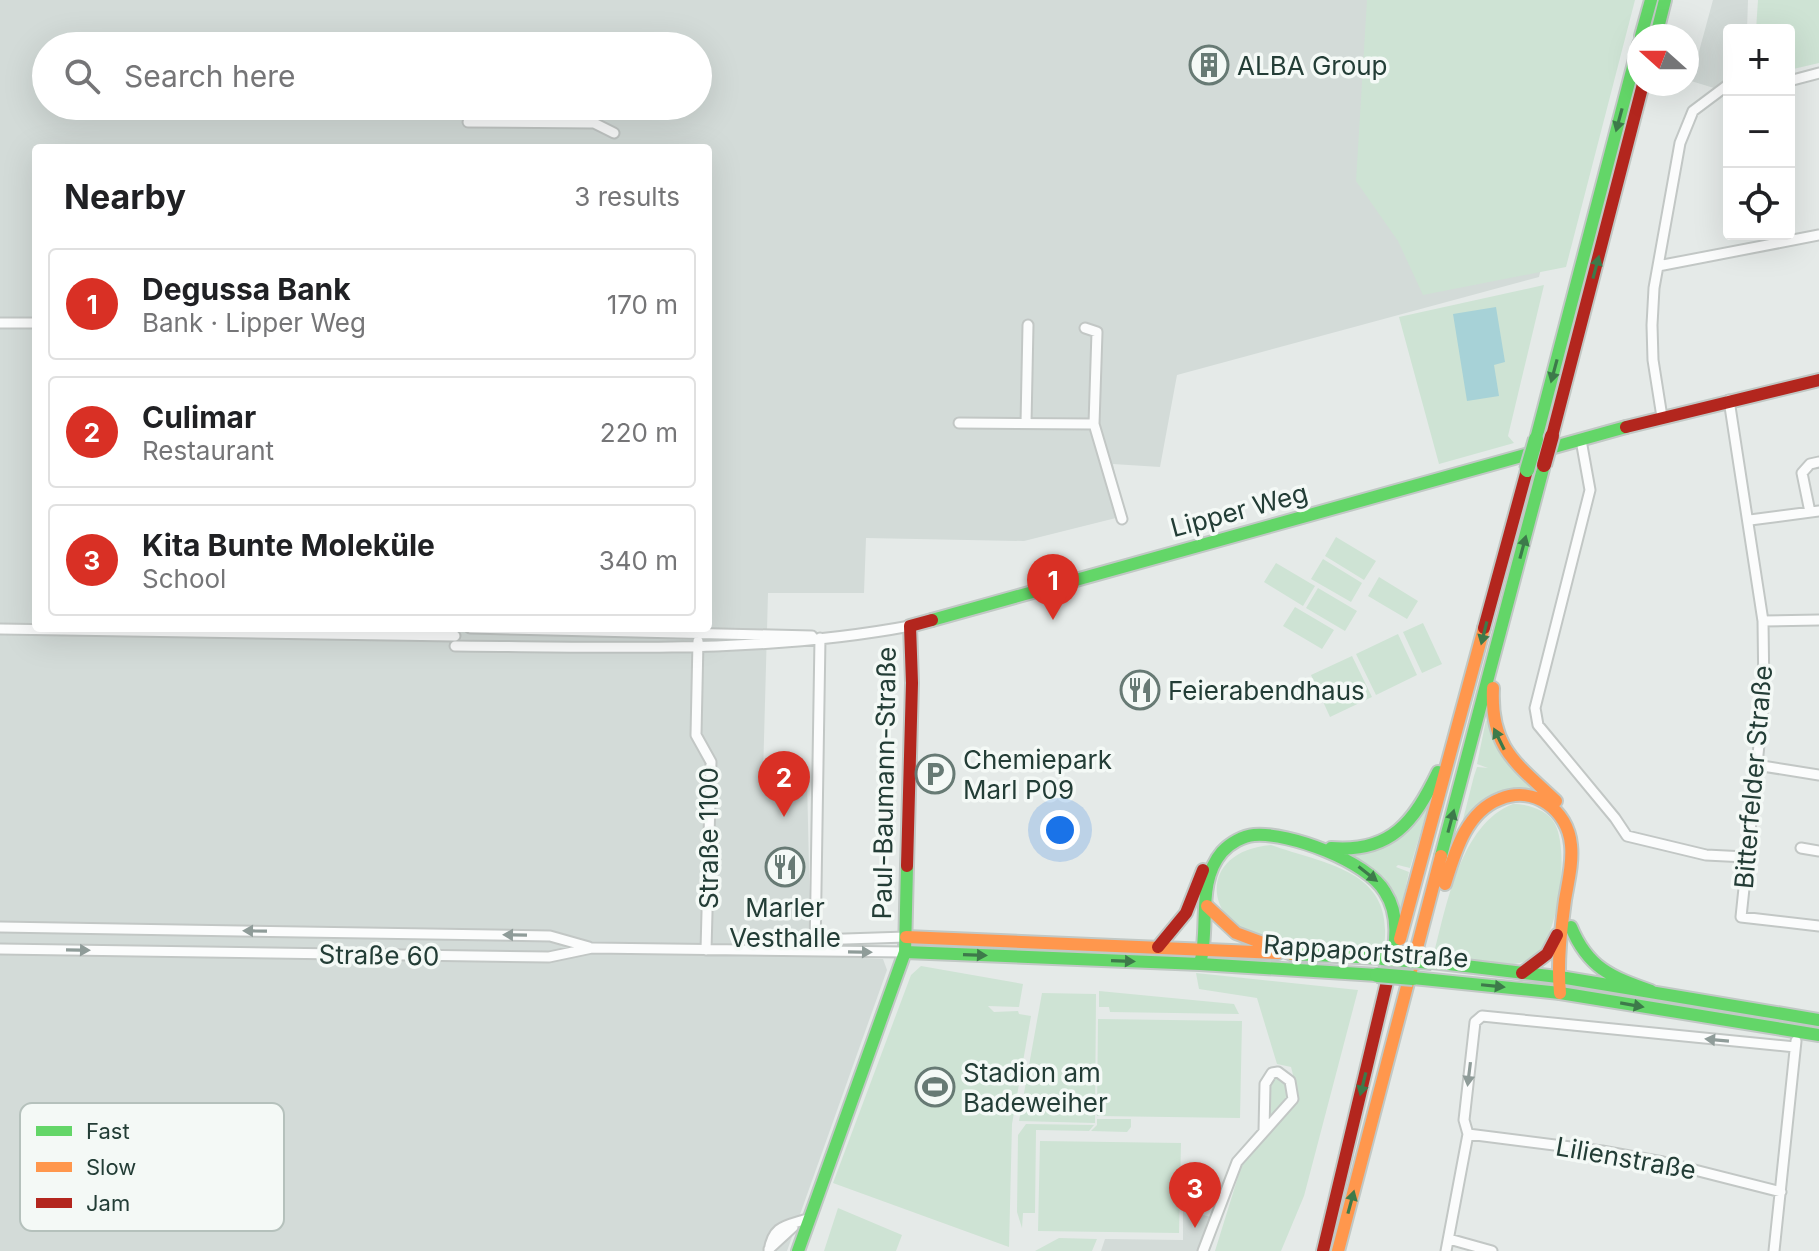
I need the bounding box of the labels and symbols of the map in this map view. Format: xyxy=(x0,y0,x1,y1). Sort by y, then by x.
north arrow xyxy=(1627,24,1699,96)
building icon: ALBA Group xyxy=(1188,44,1230,86)
place label: ALBA Group xyxy=(1237,50,1388,81)
one-way arrow xyxy=(1613,107,1625,132)
one-way arrow xyxy=(1590,255,1602,280)
one-way arrow xyxy=(1547,359,1559,384)
street label: Lipper Weg xyxy=(1167,477,1311,543)
one-way arrow xyxy=(1517,534,1530,558)
pin: 1 xyxy=(1027,554,1079,620)
one-way arrow xyxy=(1477,621,1489,646)
street label: Paul-Baumann-Straße xyxy=(866,646,902,920)
street label: Bitterfelder Straße xyxy=(1728,664,1778,890)
restaurant icon: Feierabendhaus xyxy=(1119,669,1161,711)
place label: Feierabendhaus xyxy=(1168,675,1365,706)
one-way arrow xyxy=(1492,728,1506,751)
place label: Chemiepark Marl P09 xyxy=(963,744,1112,805)
pin: 2 xyxy=(758,751,810,817)
parking icon: Chemiepark Marl P09 xyxy=(914,753,956,795)
street label: Straße 1100 xyxy=(693,767,724,909)
one-way arrow xyxy=(1445,808,1458,832)
your location xyxy=(1040,810,1080,850)
restaurant icon: Marler Vesthalle xyxy=(764,846,806,888)
one-way arrow xyxy=(1358,866,1378,882)
place label: Marler Vesthalle xyxy=(729,892,841,953)
one-way arrow xyxy=(242,925,267,937)
street label: Rappaportstraße xyxy=(1262,928,1470,974)
one-way arrow xyxy=(502,929,527,942)
street label: Straße 60 xyxy=(318,938,440,972)
one-way arrow xyxy=(66,944,91,957)
one-way arrow xyxy=(848,946,873,958)
one-way arrow xyxy=(963,949,988,962)
one-way arrow xyxy=(1111,954,1136,967)
one-way arrow xyxy=(1481,979,1506,992)
one-way arrow xyxy=(1619,1000,1644,1012)
one-way arrow xyxy=(1704,1033,1729,1046)
place label: Stadion am Badeweiher xyxy=(963,1057,1108,1118)
one-way arrow xyxy=(1463,1062,1476,1087)
sports icon: Stadion am Badeweiher xyxy=(914,1066,956,1108)
one-way arrow xyxy=(1356,1071,1369,1096)
legend xyxy=(20,1103,284,1231)
text: Fast xyxy=(86,1118,130,1144)
street label: Lilienstraße xyxy=(1553,1130,1699,1186)
text: Slow xyxy=(86,1154,136,1180)
pin: 3 xyxy=(1169,1162,1221,1228)
one-way arrow xyxy=(1346,1189,1358,1214)
text: Jam xyxy=(86,1190,130,1216)

